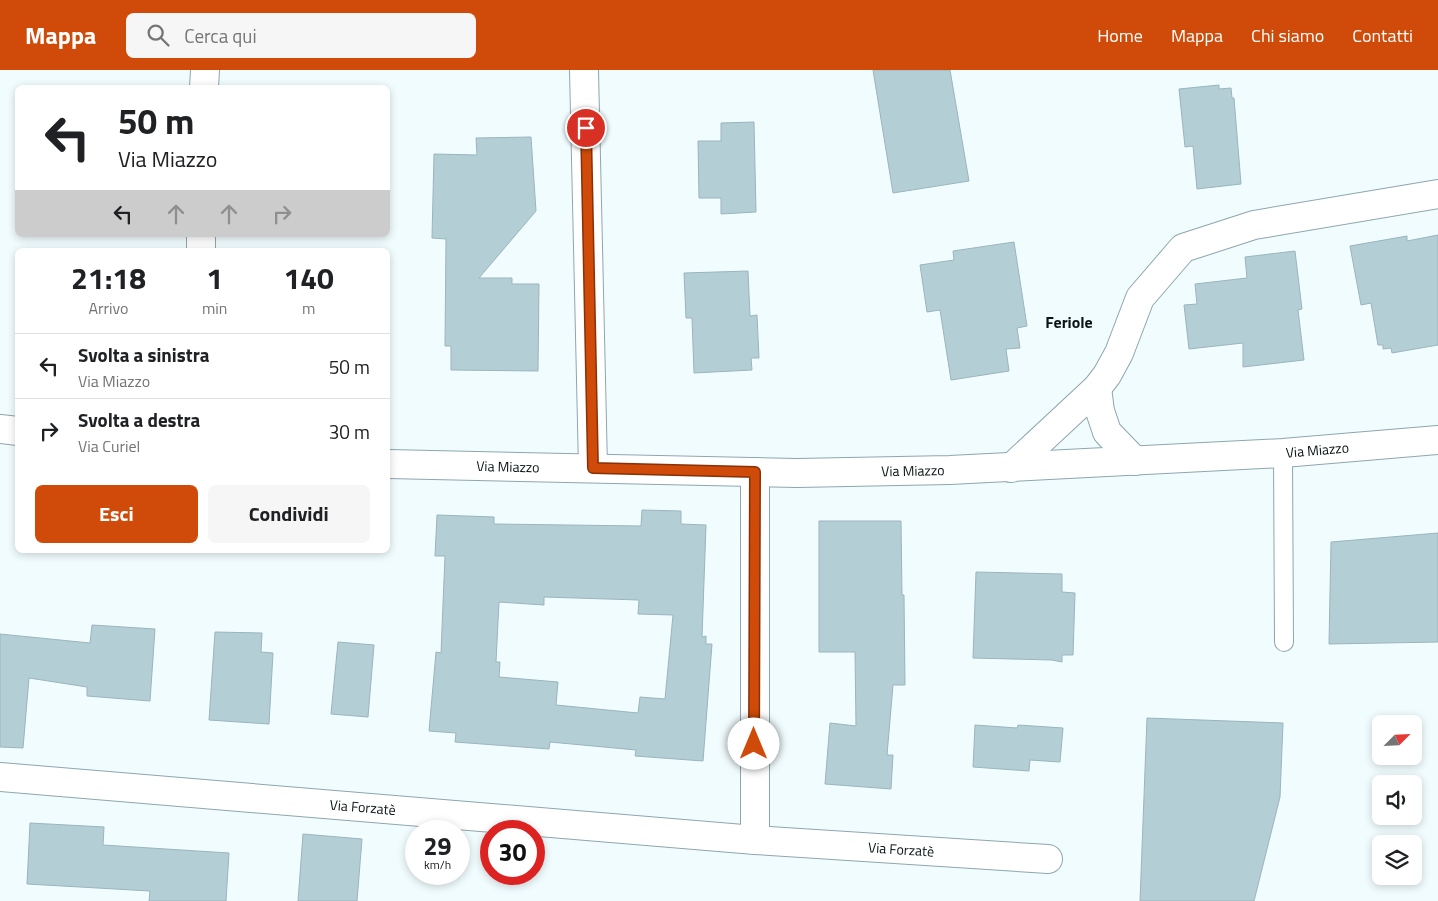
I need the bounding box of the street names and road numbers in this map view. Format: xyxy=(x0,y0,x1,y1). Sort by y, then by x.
street label: Via Miazzo xyxy=(1285,437,1350,463)
street label: Via Miazzo xyxy=(476,455,540,477)
street label: Via Miazzo xyxy=(881,459,945,481)
street label: Via Forzatè xyxy=(329,794,397,820)
street label: Via Forzatè xyxy=(867,836,935,862)

